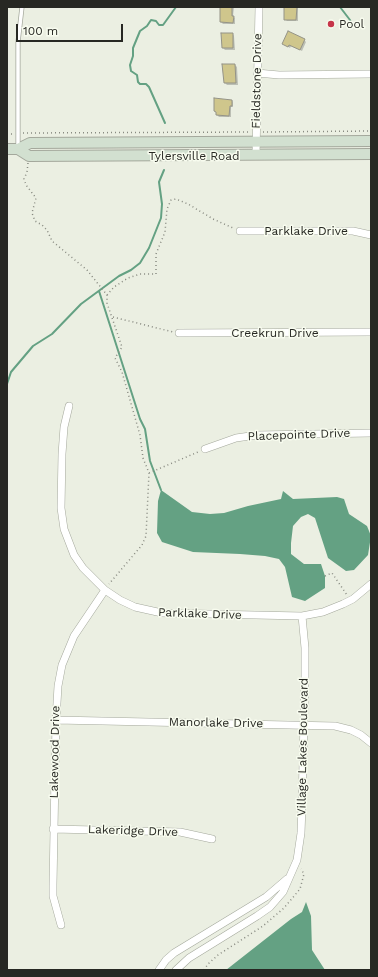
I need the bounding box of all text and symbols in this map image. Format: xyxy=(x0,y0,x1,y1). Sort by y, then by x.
scale bar xyxy=(18,16,125,42)
place label: Pool xyxy=(339,17,364,31)
marker: Pool xyxy=(326,19,336,29)
text: 100 m xyxy=(23,24,58,38)
street label: Fieldstone Drive xyxy=(249,33,265,129)
street label: Tylersville Road xyxy=(149,149,239,163)
street label: Parklake Drive xyxy=(264,224,348,238)
street label: Creekrun Drive xyxy=(231,326,319,340)
street label: Placepointe Drive xyxy=(247,426,351,444)
street label: Parklake Drive xyxy=(158,605,242,623)
street label: Village Lakes Boulevard xyxy=(295,678,311,816)
street label: Lakewood Drive xyxy=(47,705,63,799)
street label: Manorlake Drive xyxy=(169,715,263,731)
street label: Lakeridge Drive xyxy=(88,822,178,840)

